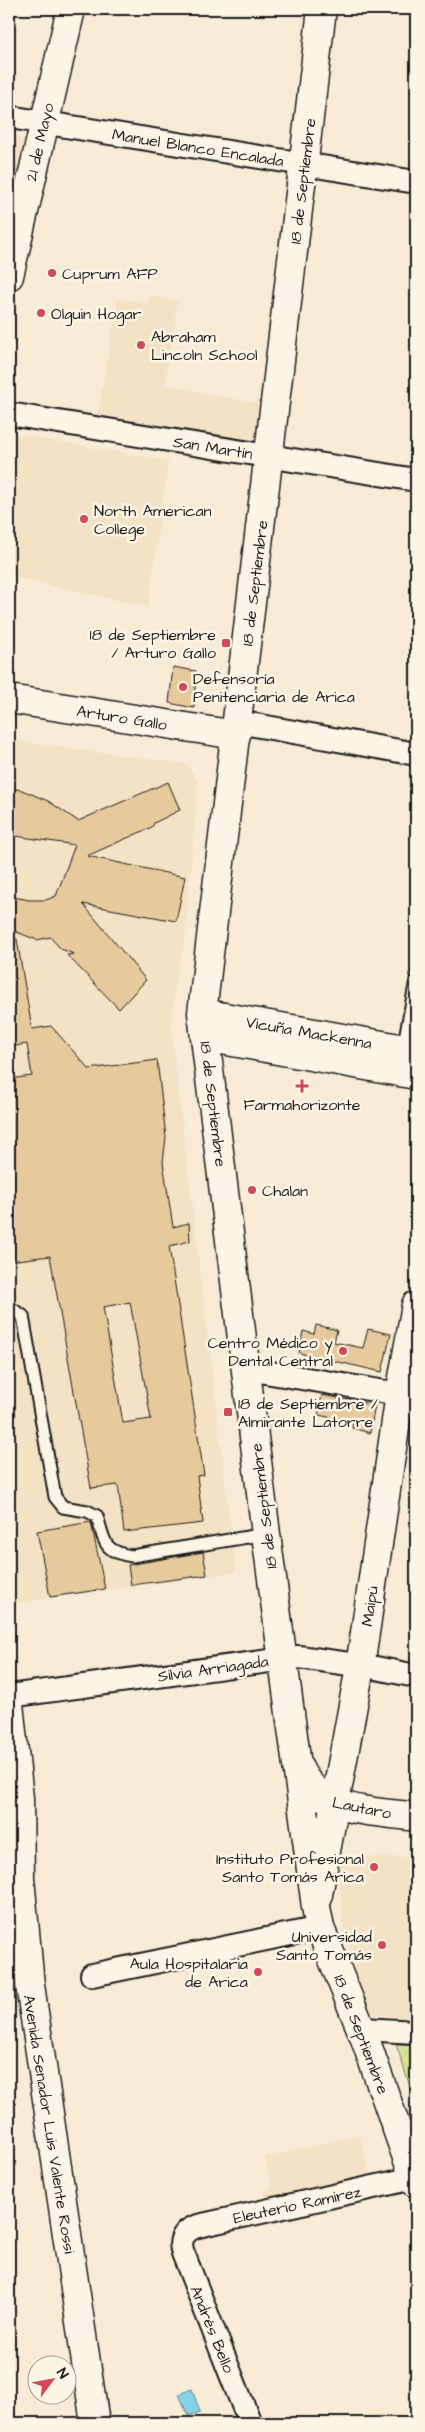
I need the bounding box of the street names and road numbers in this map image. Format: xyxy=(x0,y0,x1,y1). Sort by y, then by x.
street label: 21 de Mayo xyxy=(20,101,61,184)
street label: 18 de Septiembre xyxy=(284,117,322,245)
street label: Manuel Blanco Encalada xyxy=(111,124,285,172)
street label: San Martín xyxy=(172,431,254,465)
street label: 18 de Septiembre xyxy=(236,519,274,647)
street label: Arturo Gallo xyxy=(75,700,169,736)
street label: Vicuña Mackenna xyxy=(244,1011,373,1055)
street label: 18 de Septiembre xyxy=(194,1040,232,1169)
street label: 18 de Septiembre xyxy=(245,1441,283,1570)
street label: Maipú xyxy=(356,1584,384,1628)
street label: Silvia Arriagada xyxy=(156,1650,270,1689)
street label: Lautaro xyxy=(330,1791,393,1824)
street label: 18 de Septiembre xyxy=(328,1971,394,2098)
street label: Avenida Senador Luis Valente Rossi xyxy=(18,1993,80,2256)
street label: Eleuterio Ramírez xyxy=(231,2181,363,2229)
street label: Andrés Bello xyxy=(185,2282,240,2376)

